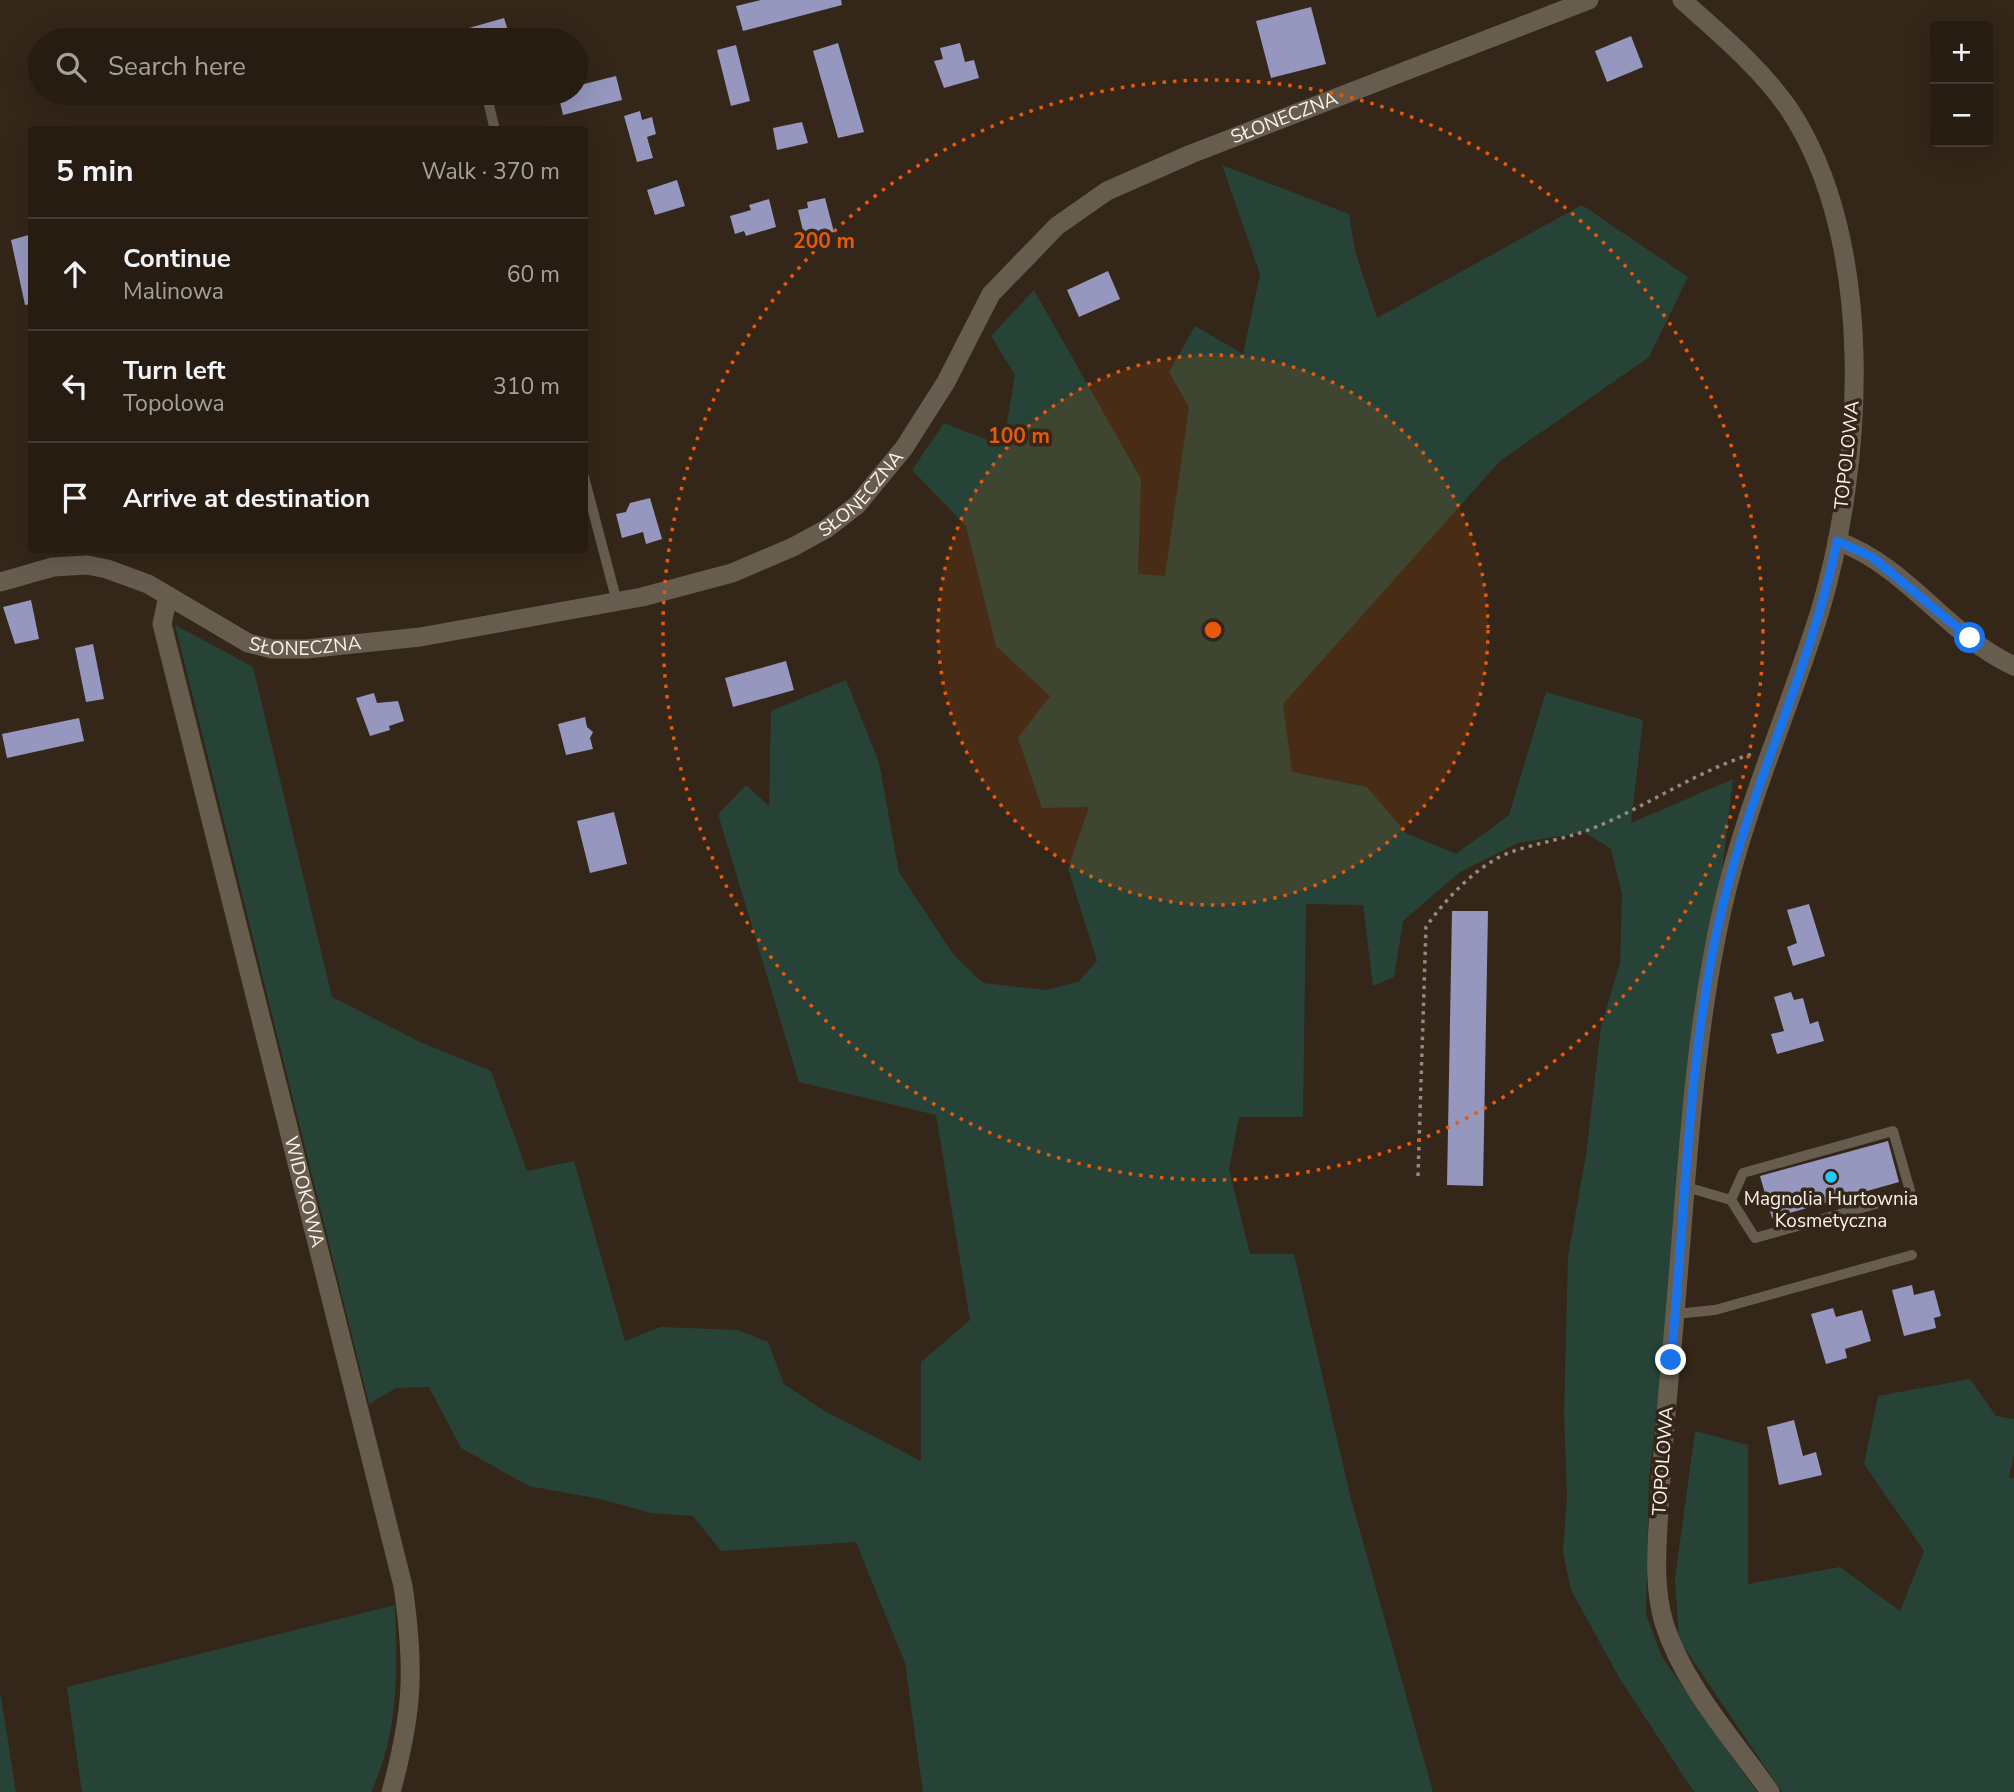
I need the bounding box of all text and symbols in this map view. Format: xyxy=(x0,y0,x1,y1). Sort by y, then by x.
map controls xyxy=(1930,21,1993,147)
button: + xyxy=(1930,21,1993,84)
search box xyxy=(28,28,588,105)
icon: search xyxy=(52,48,90,86)
text: Search here xyxy=(108,49,246,84)
button: − xyxy=(1930,84,1993,147)
street label: SŁONECZNA xyxy=(1227,85,1342,150)
text: 5 min xyxy=(56,151,134,192)
text: Walk · 370 m xyxy=(421,156,560,187)
text: 200 m xyxy=(793,227,855,255)
text: Continue xyxy=(123,241,231,276)
icon: ahead xyxy=(56,255,94,293)
text: 60 m xyxy=(507,259,560,290)
text: Malinowa xyxy=(123,276,224,307)
text: Turn left xyxy=(123,353,226,388)
icon: left xyxy=(56,367,94,405)
text: 310 m xyxy=(493,371,560,402)
text: Topolowa xyxy=(123,388,225,419)
street label: TOPOLOWA xyxy=(1828,399,1866,511)
text: 100 m xyxy=(988,422,1050,450)
street label: SŁONECZNA xyxy=(814,445,910,544)
icon: arrive xyxy=(56,479,94,517)
text: Arrive at destination xyxy=(123,481,370,516)
centre of rings xyxy=(1201,618,1225,642)
route start xyxy=(1954,622,1985,653)
street label: SŁONECZNA xyxy=(246,630,363,662)
street label: WIDOKOWA xyxy=(278,1133,331,1250)
marker: Magnolia Hurtownia Kosmetyczna xyxy=(1823,1169,1839,1185)
place label: Magnolia Hurtownia Kosmetyczna xyxy=(1744,1186,1918,1234)
route end xyxy=(1655,1344,1686,1375)
street label: TOPOLOWA xyxy=(1646,1405,1680,1516)

